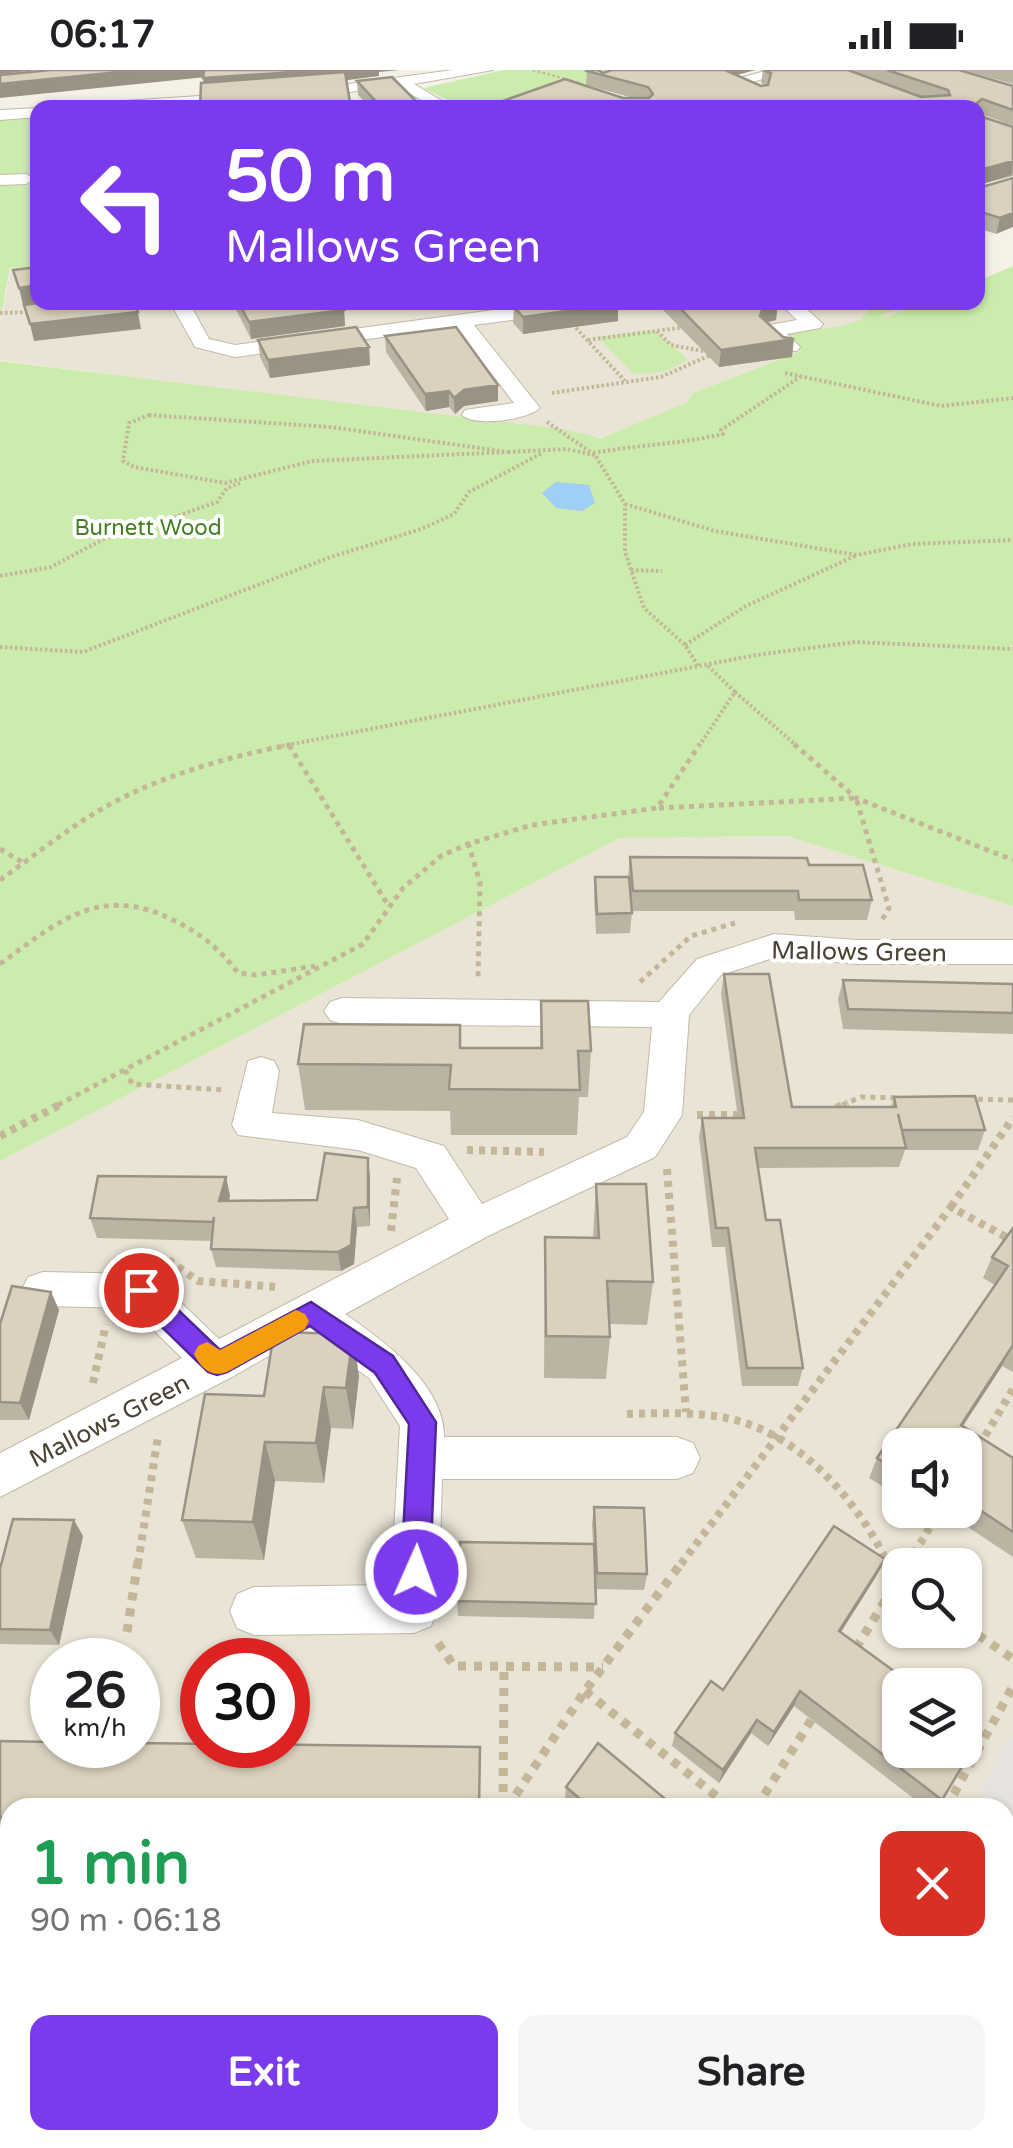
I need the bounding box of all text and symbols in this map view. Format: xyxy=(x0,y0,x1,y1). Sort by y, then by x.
text: 06:17 xyxy=(50,12,155,58)
text: 50 m xyxy=(225,136,395,220)
icon: left xyxy=(60,140,190,270)
text: Mallows Green xyxy=(225,221,541,275)
park label: Burnett Wood xyxy=(74,515,222,541)
street label: Mallows Green xyxy=(771,935,947,969)
pin xyxy=(99,1248,184,1333)
icon: arrive xyxy=(114,1263,169,1318)
street label: Mallows Green xyxy=(24,1368,195,1474)
map controls xyxy=(882,1428,982,1768)
button: sound xyxy=(882,1428,982,1528)
position arrow xyxy=(364,1520,468,1624)
button: search xyxy=(882,1548,982,1648)
speed limit sign: 30 xyxy=(180,1638,310,1768)
text: 26 xyxy=(64,1661,126,1721)
button: layers xyxy=(882,1668,982,1768)
text: km/h xyxy=(64,1713,126,1743)
text: 1 min xyxy=(30,1828,190,1900)
button: close xyxy=(880,1831,985,1936)
text: 90 m · 06:18 xyxy=(30,1902,222,1940)
button: Exit xyxy=(30,2015,498,2130)
button: Share xyxy=(518,2015,985,2130)

